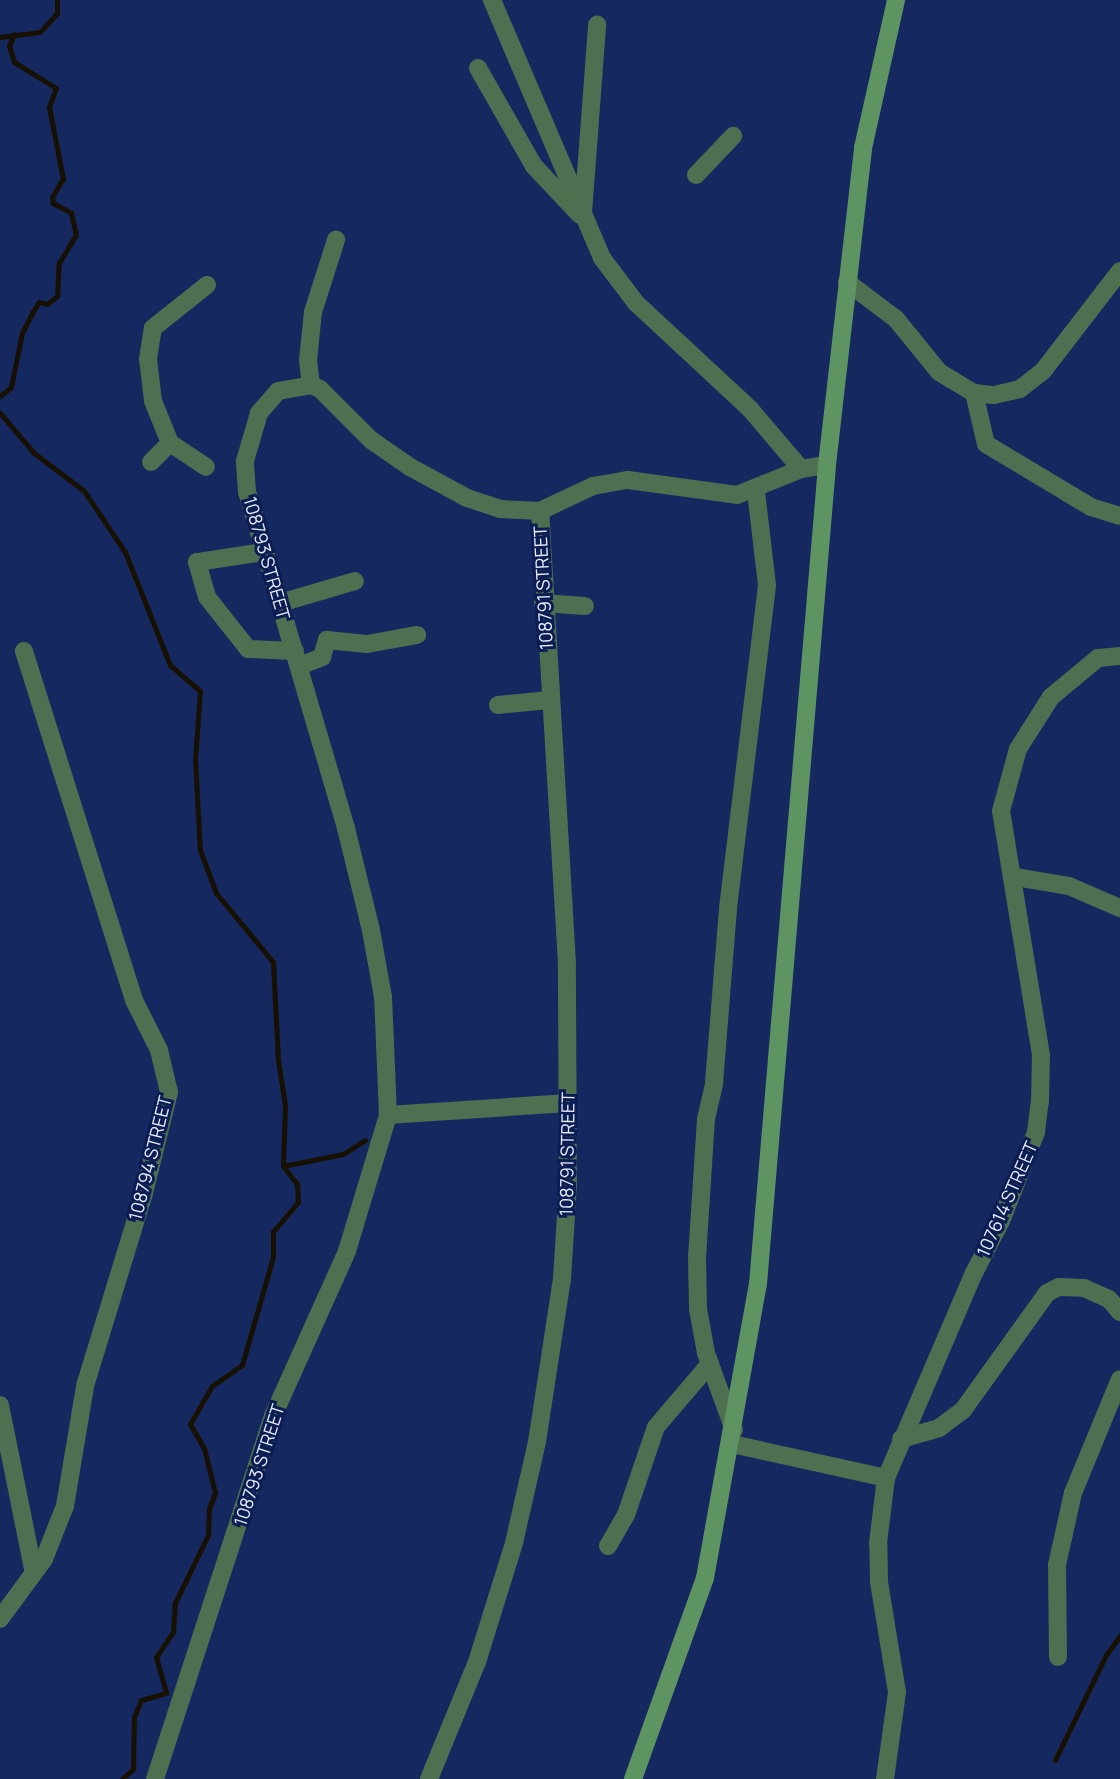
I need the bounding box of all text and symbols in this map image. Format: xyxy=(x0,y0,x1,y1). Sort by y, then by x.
street label: 108793 STREET xyxy=(239,494,295,622)
street label: 108791 STREET xyxy=(529,526,557,650)
street label: 108791 STREET xyxy=(555,1092,579,1216)
street label: 108794 STREET xyxy=(124,1094,176,1222)
street label: 107614 STREET xyxy=(972,1138,1042,1260)
street label: 108793 STREET xyxy=(229,1401,289,1529)

